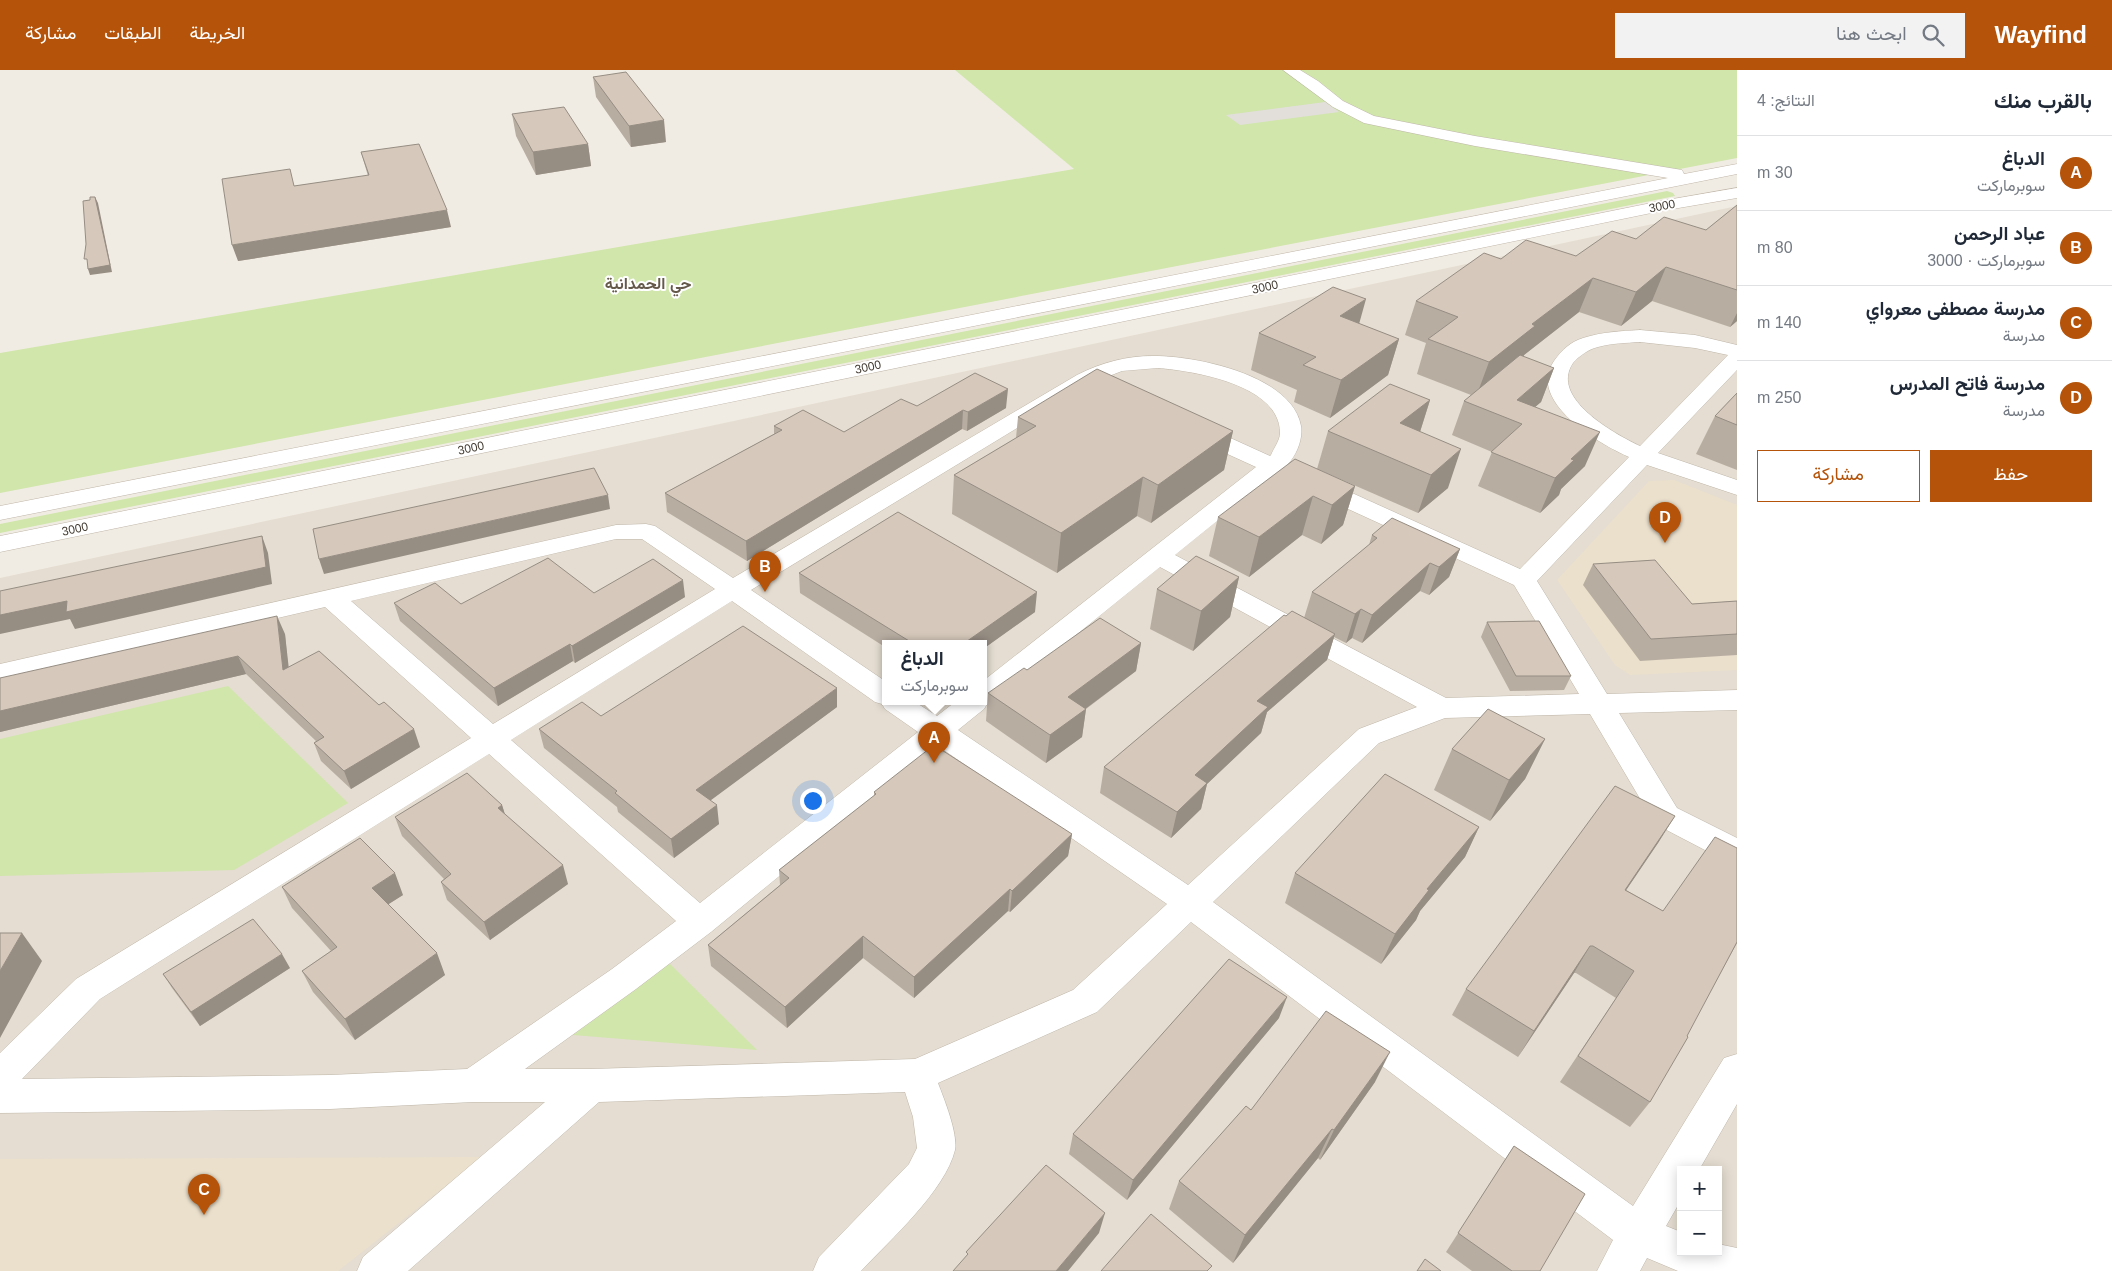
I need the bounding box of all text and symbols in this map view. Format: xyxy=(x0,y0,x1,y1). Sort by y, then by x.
search box xyxy=(1615,13,1965,58)
icon: search xyxy=(1919,21,1947,49)
text: Wayfind xyxy=(1995,21,2087,48)
text: مشاركة xyxy=(25,23,76,43)
text: الطبقات xyxy=(104,23,161,43)
text: الخريطة xyxy=(189,23,245,43)
text: ابحث هنا xyxy=(1836,23,1907,44)
text: بالقرب منك xyxy=(1994,89,2092,112)
text: النتائج: 4 xyxy=(1757,92,1815,109)
text: الدباغ xyxy=(2002,148,2045,169)
text: 30 m xyxy=(1757,164,1793,181)
text: A xyxy=(2070,164,2082,181)
text: سوبرماركت xyxy=(1977,177,2045,194)
street label: 3000 xyxy=(1648,197,1677,215)
text: عباد الرحمن xyxy=(1954,223,2045,244)
text: 80 m xyxy=(1757,239,1793,256)
text: B xyxy=(2070,239,2082,256)
text: سوبرماركت · 3000 xyxy=(1927,252,2045,269)
district label: حي الحمدانية xyxy=(605,275,691,297)
street label: 3000 xyxy=(1250,277,1280,297)
text: مدرسة مصطفى معرواي xyxy=(1866,298,2045,319)
text: 140 m xyxy=(1757,314,1801,331)
text: C xyxy=(2070,314,2082,331)
text: مدرسة xyxy=(2003,327,2045,344)
street label: 3000 xyxy=(853,357,883,377)
text: مدرسة فاتح المدرس xyxy=(1890,373,2045,394)
text: 250 m xyxy=(1757,389,1801,406)
text: D xyxy=(2070,389,2082,406)
text: مدرسة xyxy=(2003,402,2045,419)
street label: 3000 xyxy=(456,438,486,458)
button: مشاركة xyxy=(1757,450,1920,502)
button: حفظ xyxy=(1930,450,2092,502)
pin: D xyxy=(1649,502,1681,543)
street label: 3000 xyxy=(60,519,90,539)
pin: B xyxy=(749,551,781,592)
popup xyxy=(882,640,987,705)
text: الدباغ xyxy=(900,648,944,669)
text: سوبرماركت xyxy=(900,677,969,694)
pin: A xyxy=(918,722,950,763)
your location xyxy=(800,788,826,814)
map controls xyxy=(1677,1166,1722,1256)
button: + xyxy=(1677,1166,1722,1211)
pin: C xyxy=(188,1174,220,1215)
button: − xyxy=(1677,1211,1722,1256)

